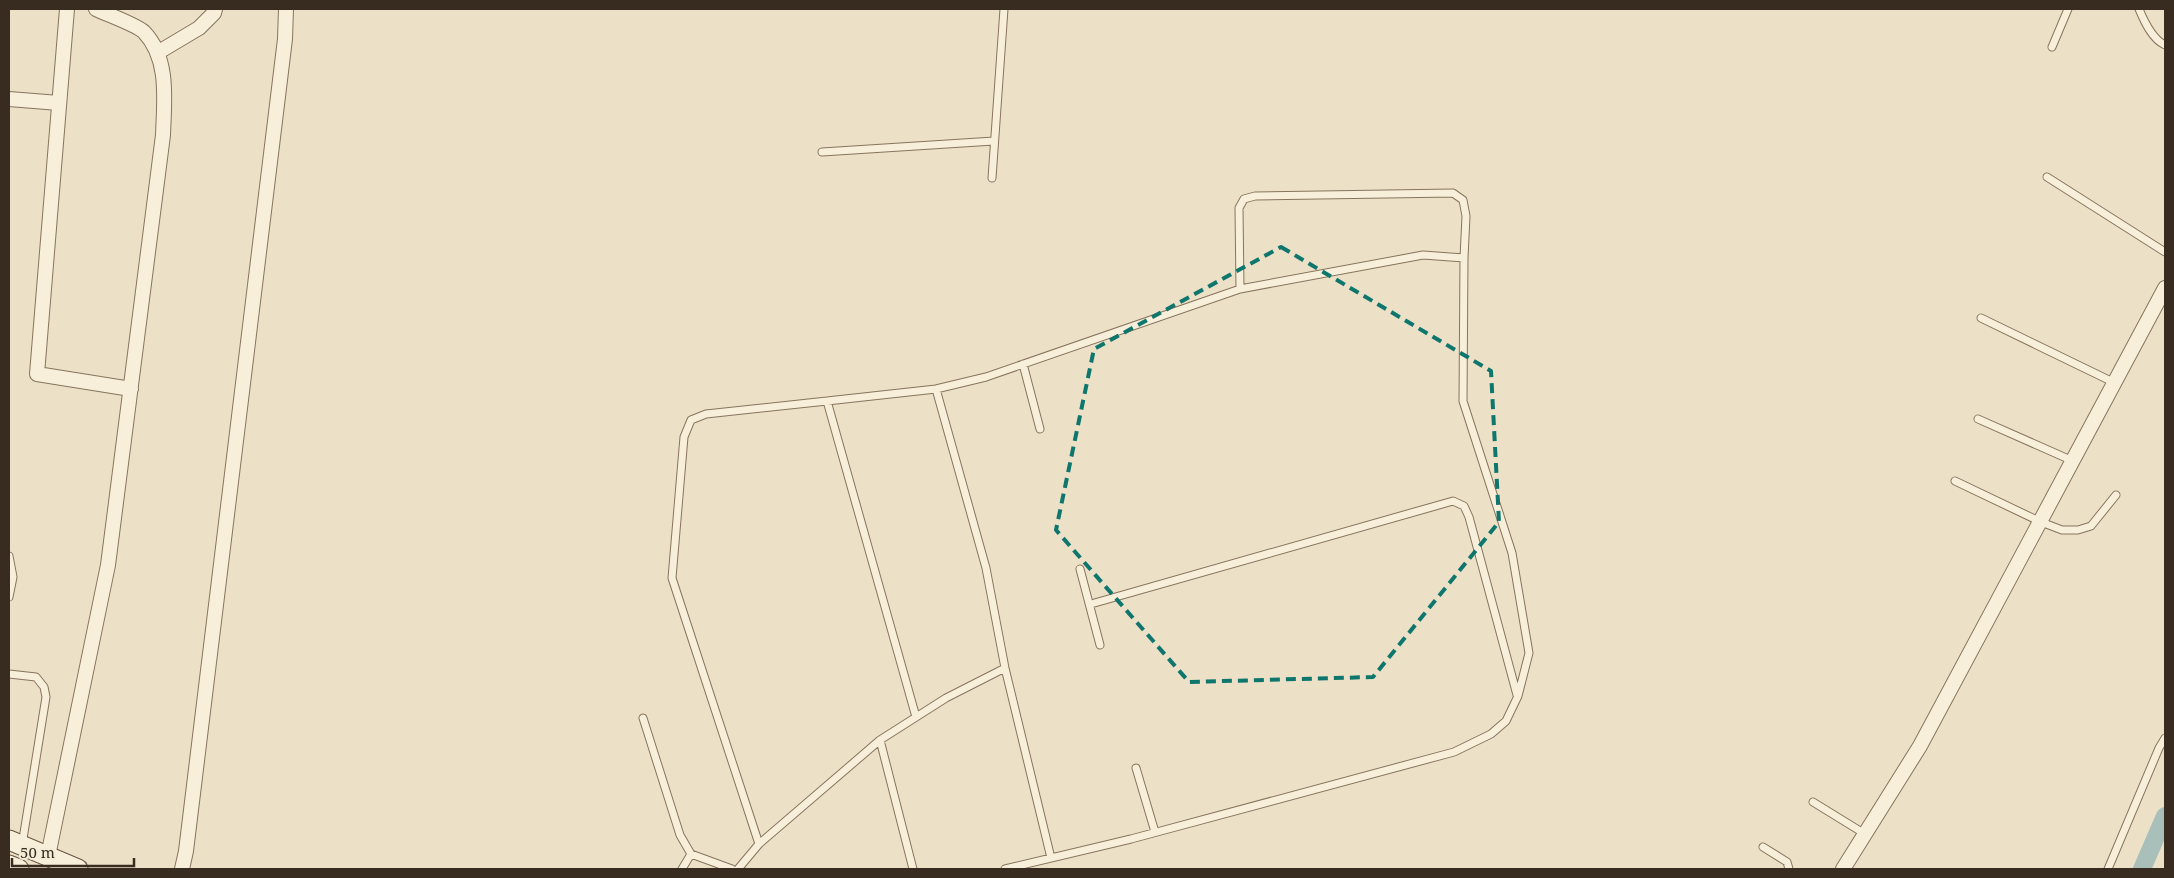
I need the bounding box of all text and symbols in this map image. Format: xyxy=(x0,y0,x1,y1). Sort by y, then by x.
scale bar xyxy=(12,836,135,868)
text: 50 m xyxy=(20,842,55,862)

